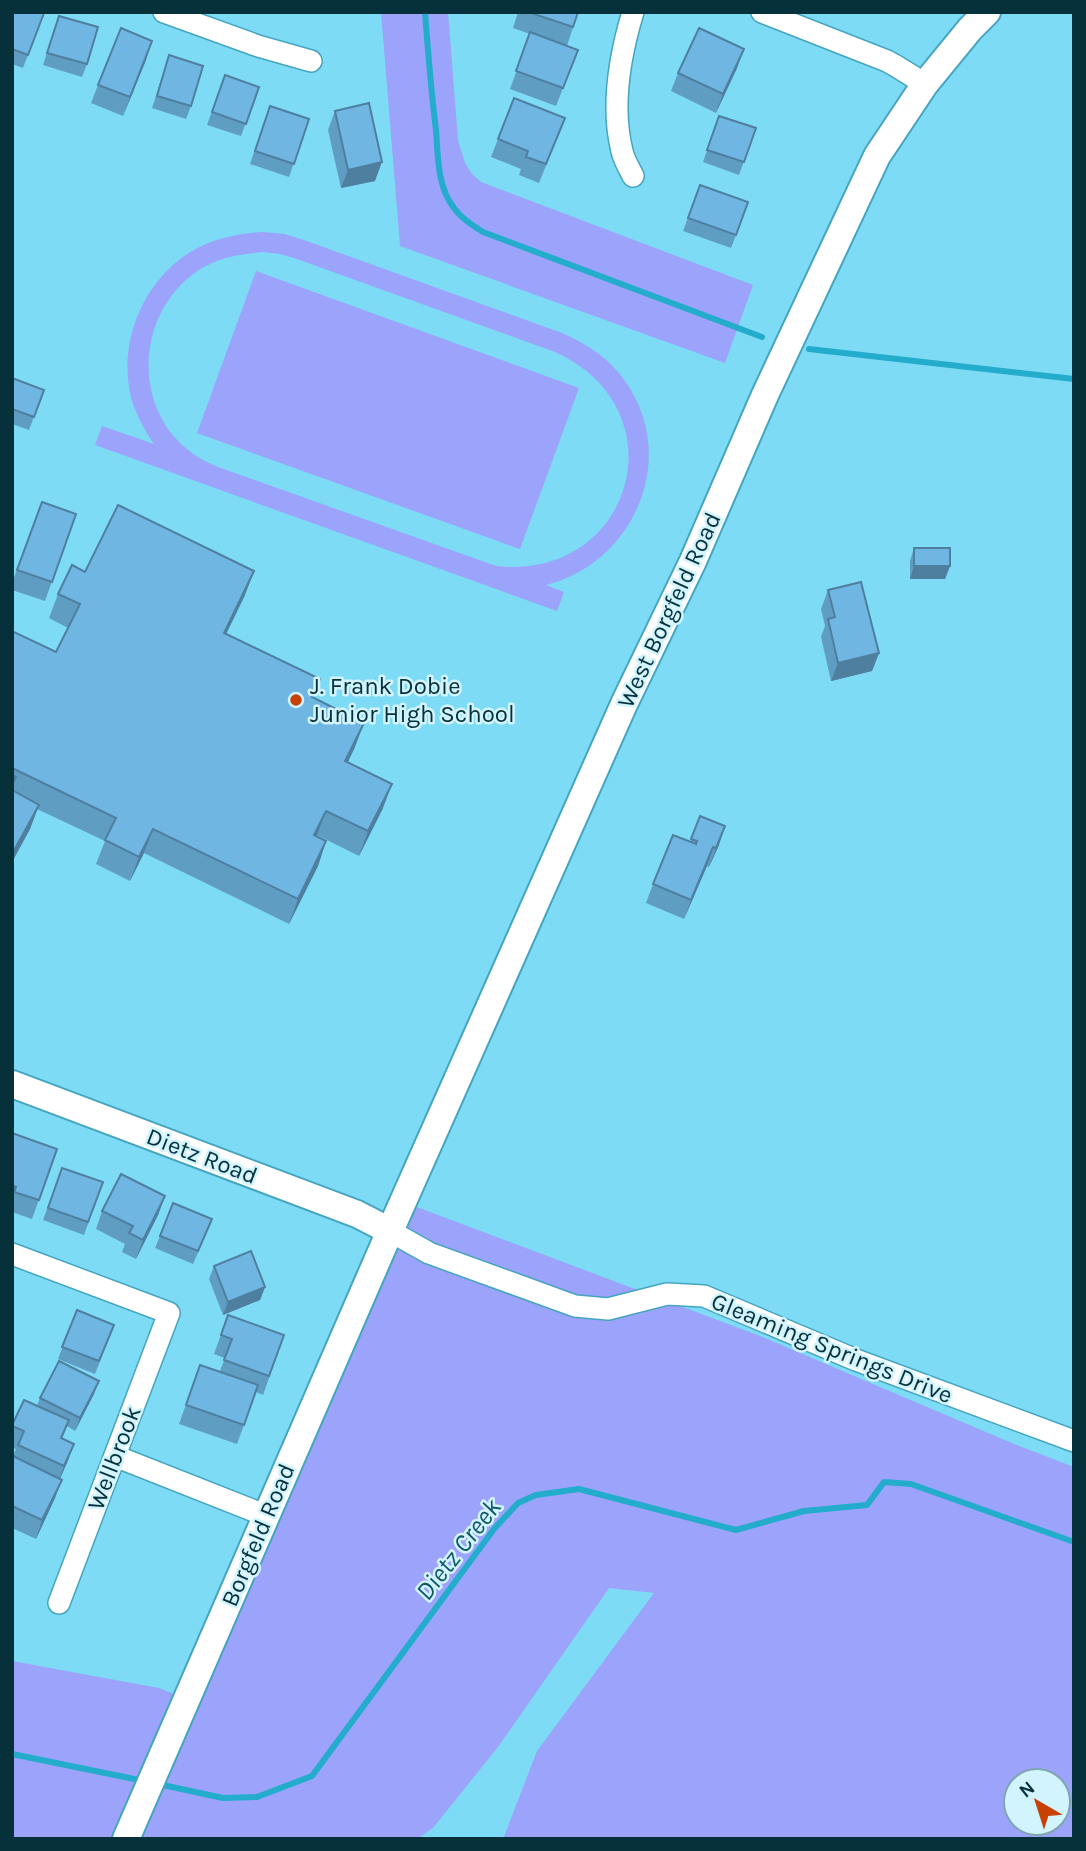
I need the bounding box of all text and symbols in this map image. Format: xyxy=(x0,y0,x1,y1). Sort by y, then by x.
street label: West Borgfeld Road xyxy=(611,508,727,712)
place label: J. Frank Dobie Junior High School xyxy=(310,672,515,728)
marker: J. Frank Dobie Junior High School xyxy=(288,692,304,708)
street label: Dietz Road xyxy=(143,1122,261,1190)
street label: Gleaming Springs Drive xyxy=(707,1287,957,1409)
street label: Wellbrook xyxy=(81,1402,147,1514)
street label: Borgfeld Road xyxy=(215,1459,301,1611)
water label: Dietz Creek xyxy=(409,1492,508,1606)
north arrow xyxy=(1002,1767,1072,1837)
text: N xyxy=(1015,1777,1039,1802)

